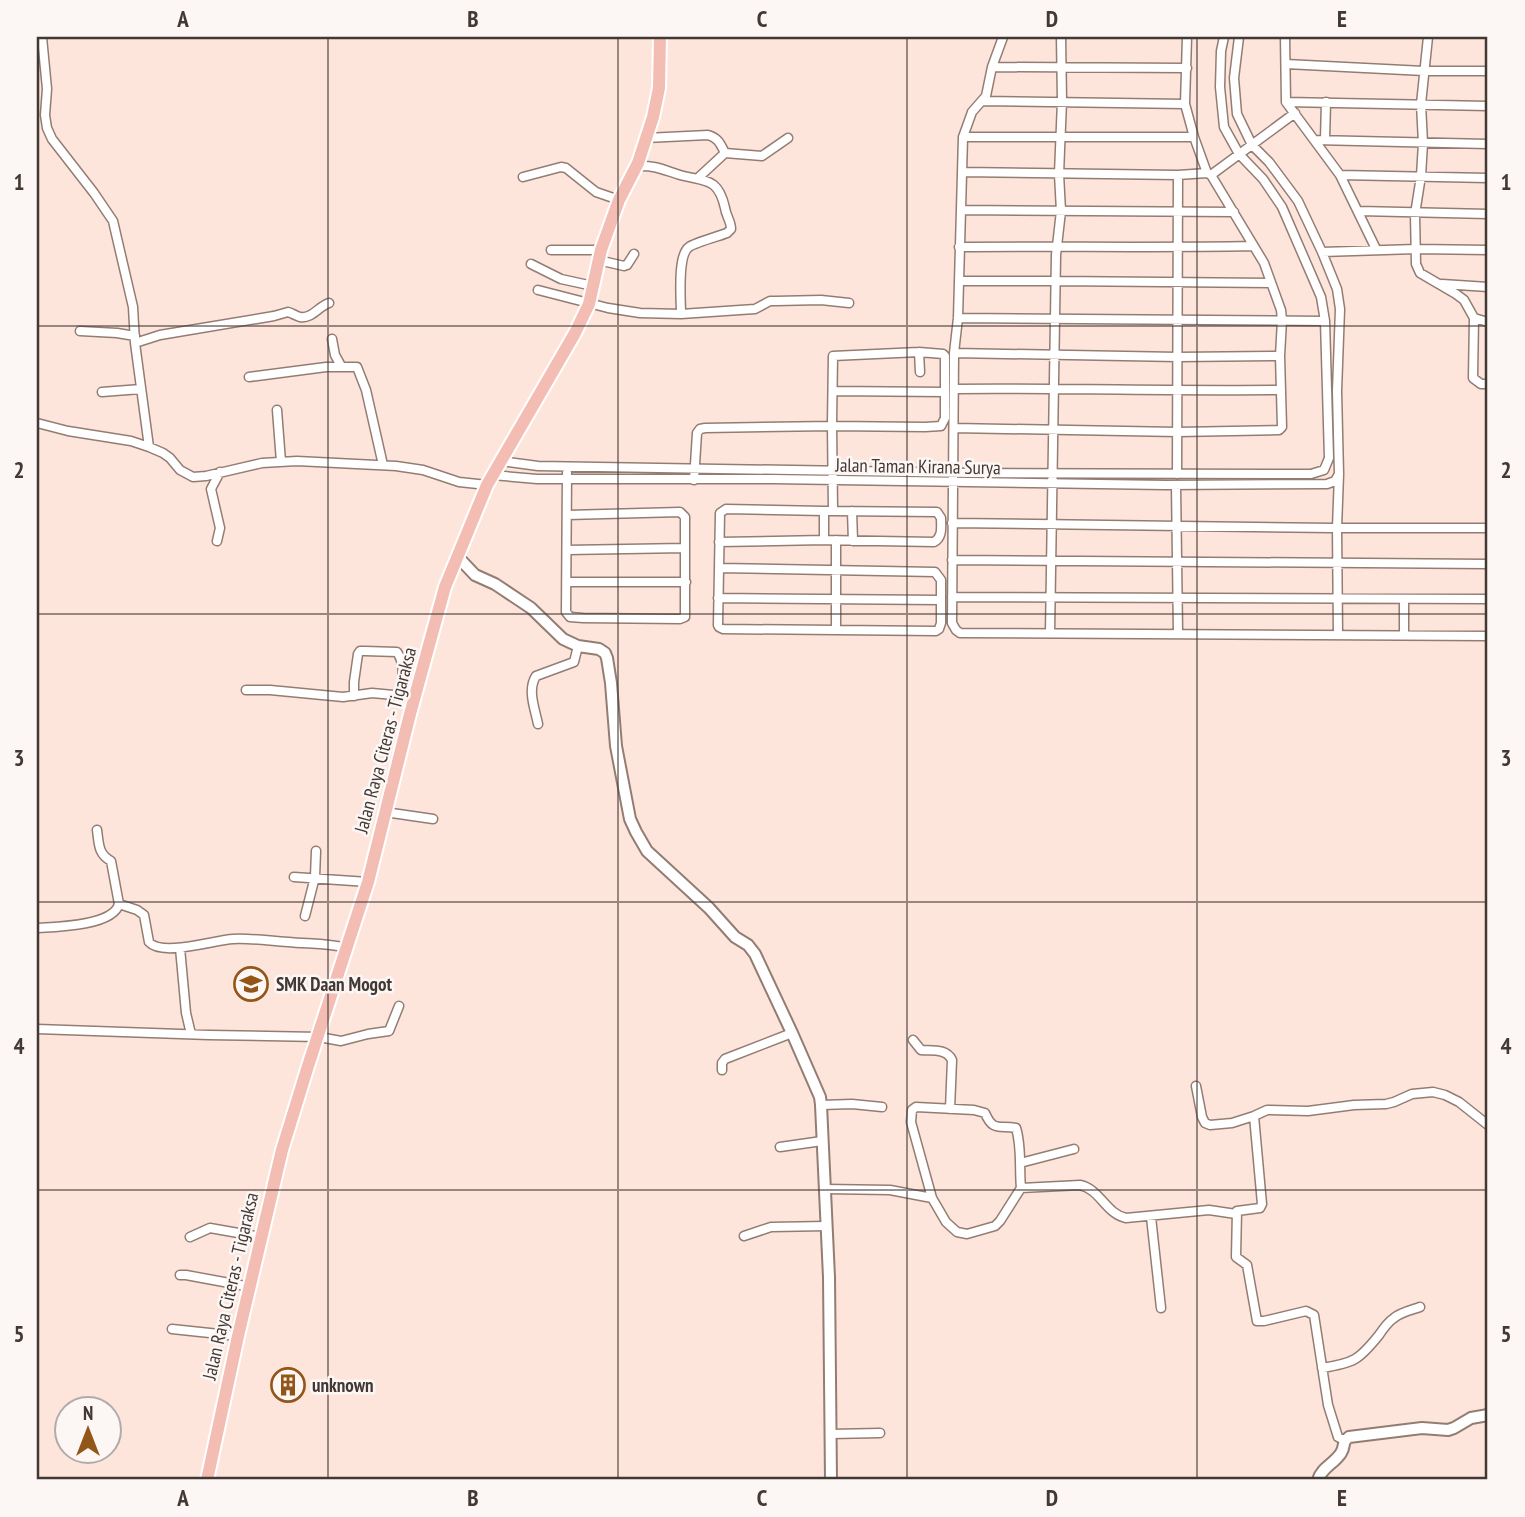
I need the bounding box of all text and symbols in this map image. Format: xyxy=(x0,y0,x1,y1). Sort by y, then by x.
text: A xyxy=(176,4,189,33)
text: B xyxy=(467,4,479,33)
text: C xyxy=(757,4,768,33)
text: D xyxy=(1046,4,1058,33)
text: E xyxy=(1337,4,1347,33)
text: 1 xyxy=(14,167,25,196)
text: 1 xyxy=(1501,167,1512,196)
street label: Jalan Taman Kirana Surya xyxy=(834,453,1001,479)
text: 2 xyxy=(14,455,25,484)
text: 2 xyxy=(1501,455,1512,484)
street label: Jalan Raya Citeras - Tigaraksa xyxy=(348,644,421,836)
text: 3 xyxy=(14,743,25,772)
text: 3 xyxy=(1501,743,1512,772)
school or university icon: SMK Daan Mogot xyxy=(232,965,270,1003)
place label: SMK Daan Mogot xyxy=(276,972,392,996)
text: 4 xyxy=(14,1031,25,1060)
text: 4 xyxy=(1501,1031,1512,1060)
street label: Jalan Raya Citeras - Tigaraksa xyxy=(197,1190,263,1383)
text: 5 xyxy=(14,1319,25,1348)
text: 5 xyxy=(1501,1319,1512,1348)
building icon: unknown xyxy=(269,1366,307,1404)
place label: unknown xyxy=(312,1373,374,1397)
north arrow xyxy=(52,1394,122,1464)
text: N xyxy=(83,1401,93,1425)
text: A xyxy=(176,1483,189,1512)
text: B xyxy=(467,1483,479,1512)
text: C xyxy=(757,1483,768,1512)
text: D xyxy=(1046,1483,1058,1512)
text: E xyxy=(1337,1483,1347,1512)

